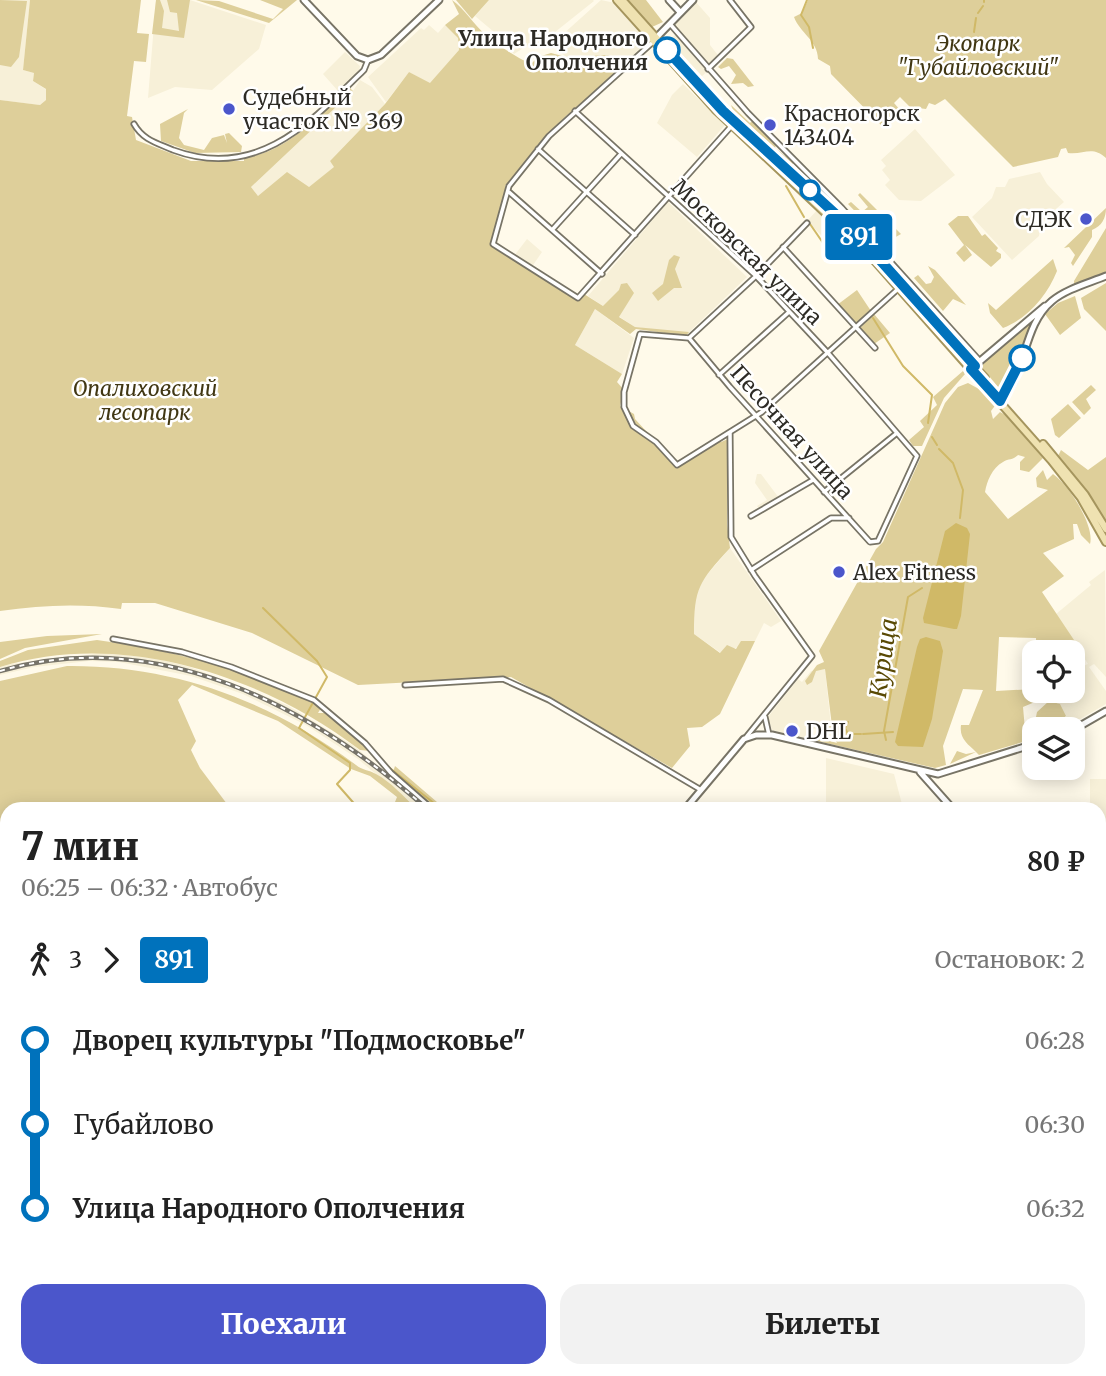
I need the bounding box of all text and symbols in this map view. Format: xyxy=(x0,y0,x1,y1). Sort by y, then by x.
place label: Улица Народного Ополчения xyxy=(458,25,648,76)
park label: Экопарк "Губайловский" xyxy=(897,30,1059,81)
marker: Улица Народного Ополчения xyxy=(654,37,680,63)
place label: Судебный участок № 369 xyxy=(243,84,403,135)
place label: Красногорск 143404 xyxy=(784,100,920,151)
marker: Судебный участок № 369 xyxy=(221,101,237,117)
marker: Красногорск 143404 xyxy=(762,117,778,133)
street label: Московская улица xyxy=(666,173,828,331)
unlabelled marker xyxy=(800,180,820,200)
place label: СДЭК xyxy=(1015,206,1072,233)
marker: СДЭК xyxy=(1078,211,1094,227)
line badge: 891 xyxy=(819,214,899,260)
text: 891 xyxy=(839,221,879,252)
unlabelled marker xyxy=(1009,345,1035,371)
street label: Песочная улица xyxy=(725,359,859,505)
park label: Опалиховский лесопарк xyxy=(73,375,217,426)
place label: Alex Fitness xyxy=(852,559,976,586)
marker: Alex Fitness xyxy=(831,564,847,580)
water label: Курица xyxy=(863,617,903,699)
map controls xyxy=(1022,640,1085,780)
button: locate xyxy=(1022,640,1085,703)
button: layers xyxy=(1022,717,1085,780)
place label: DHL xyxy=(806,718,851,745)
marker: DHL xyxy=(784,723,800,739)
text: 7 мин xyxy=(21,823,139,870)
text: 80 ₽ xyxy=(1027,845,1085,878)
text: 06:25 – 06:32 · Автобус xyxy=(21,873,278,902)
icon: walk xyxy=(21,941,59,979)
icon: forward xyxy=(92,941,130,979)
text: 891 xyxy=(154,944,194,975)
text: 3 xyxy=(69,945,82,974)
text: Остановок: 2 xyxy=(935,945,1085,974)
text: Дворец культуры "Подмосковье" xyxy=(73,1024,526,1057)
text: 06:28 xyxy=(1025,1026,1085,1055)
text: Губайлово xyxy=(73,1108,214,1141)
text: 06:30 xyxy=(1024,1110,1085,1139)
text: Улица Народного Ополчения xyxy=(73,1192,465,1225)
text: 06:32 xyxy=(1026,1194,1085,1223)
button: Поехали xyxy=(21,1284,546,1364)
button: Билеты xyxy=(560,1284,1085,1364)

